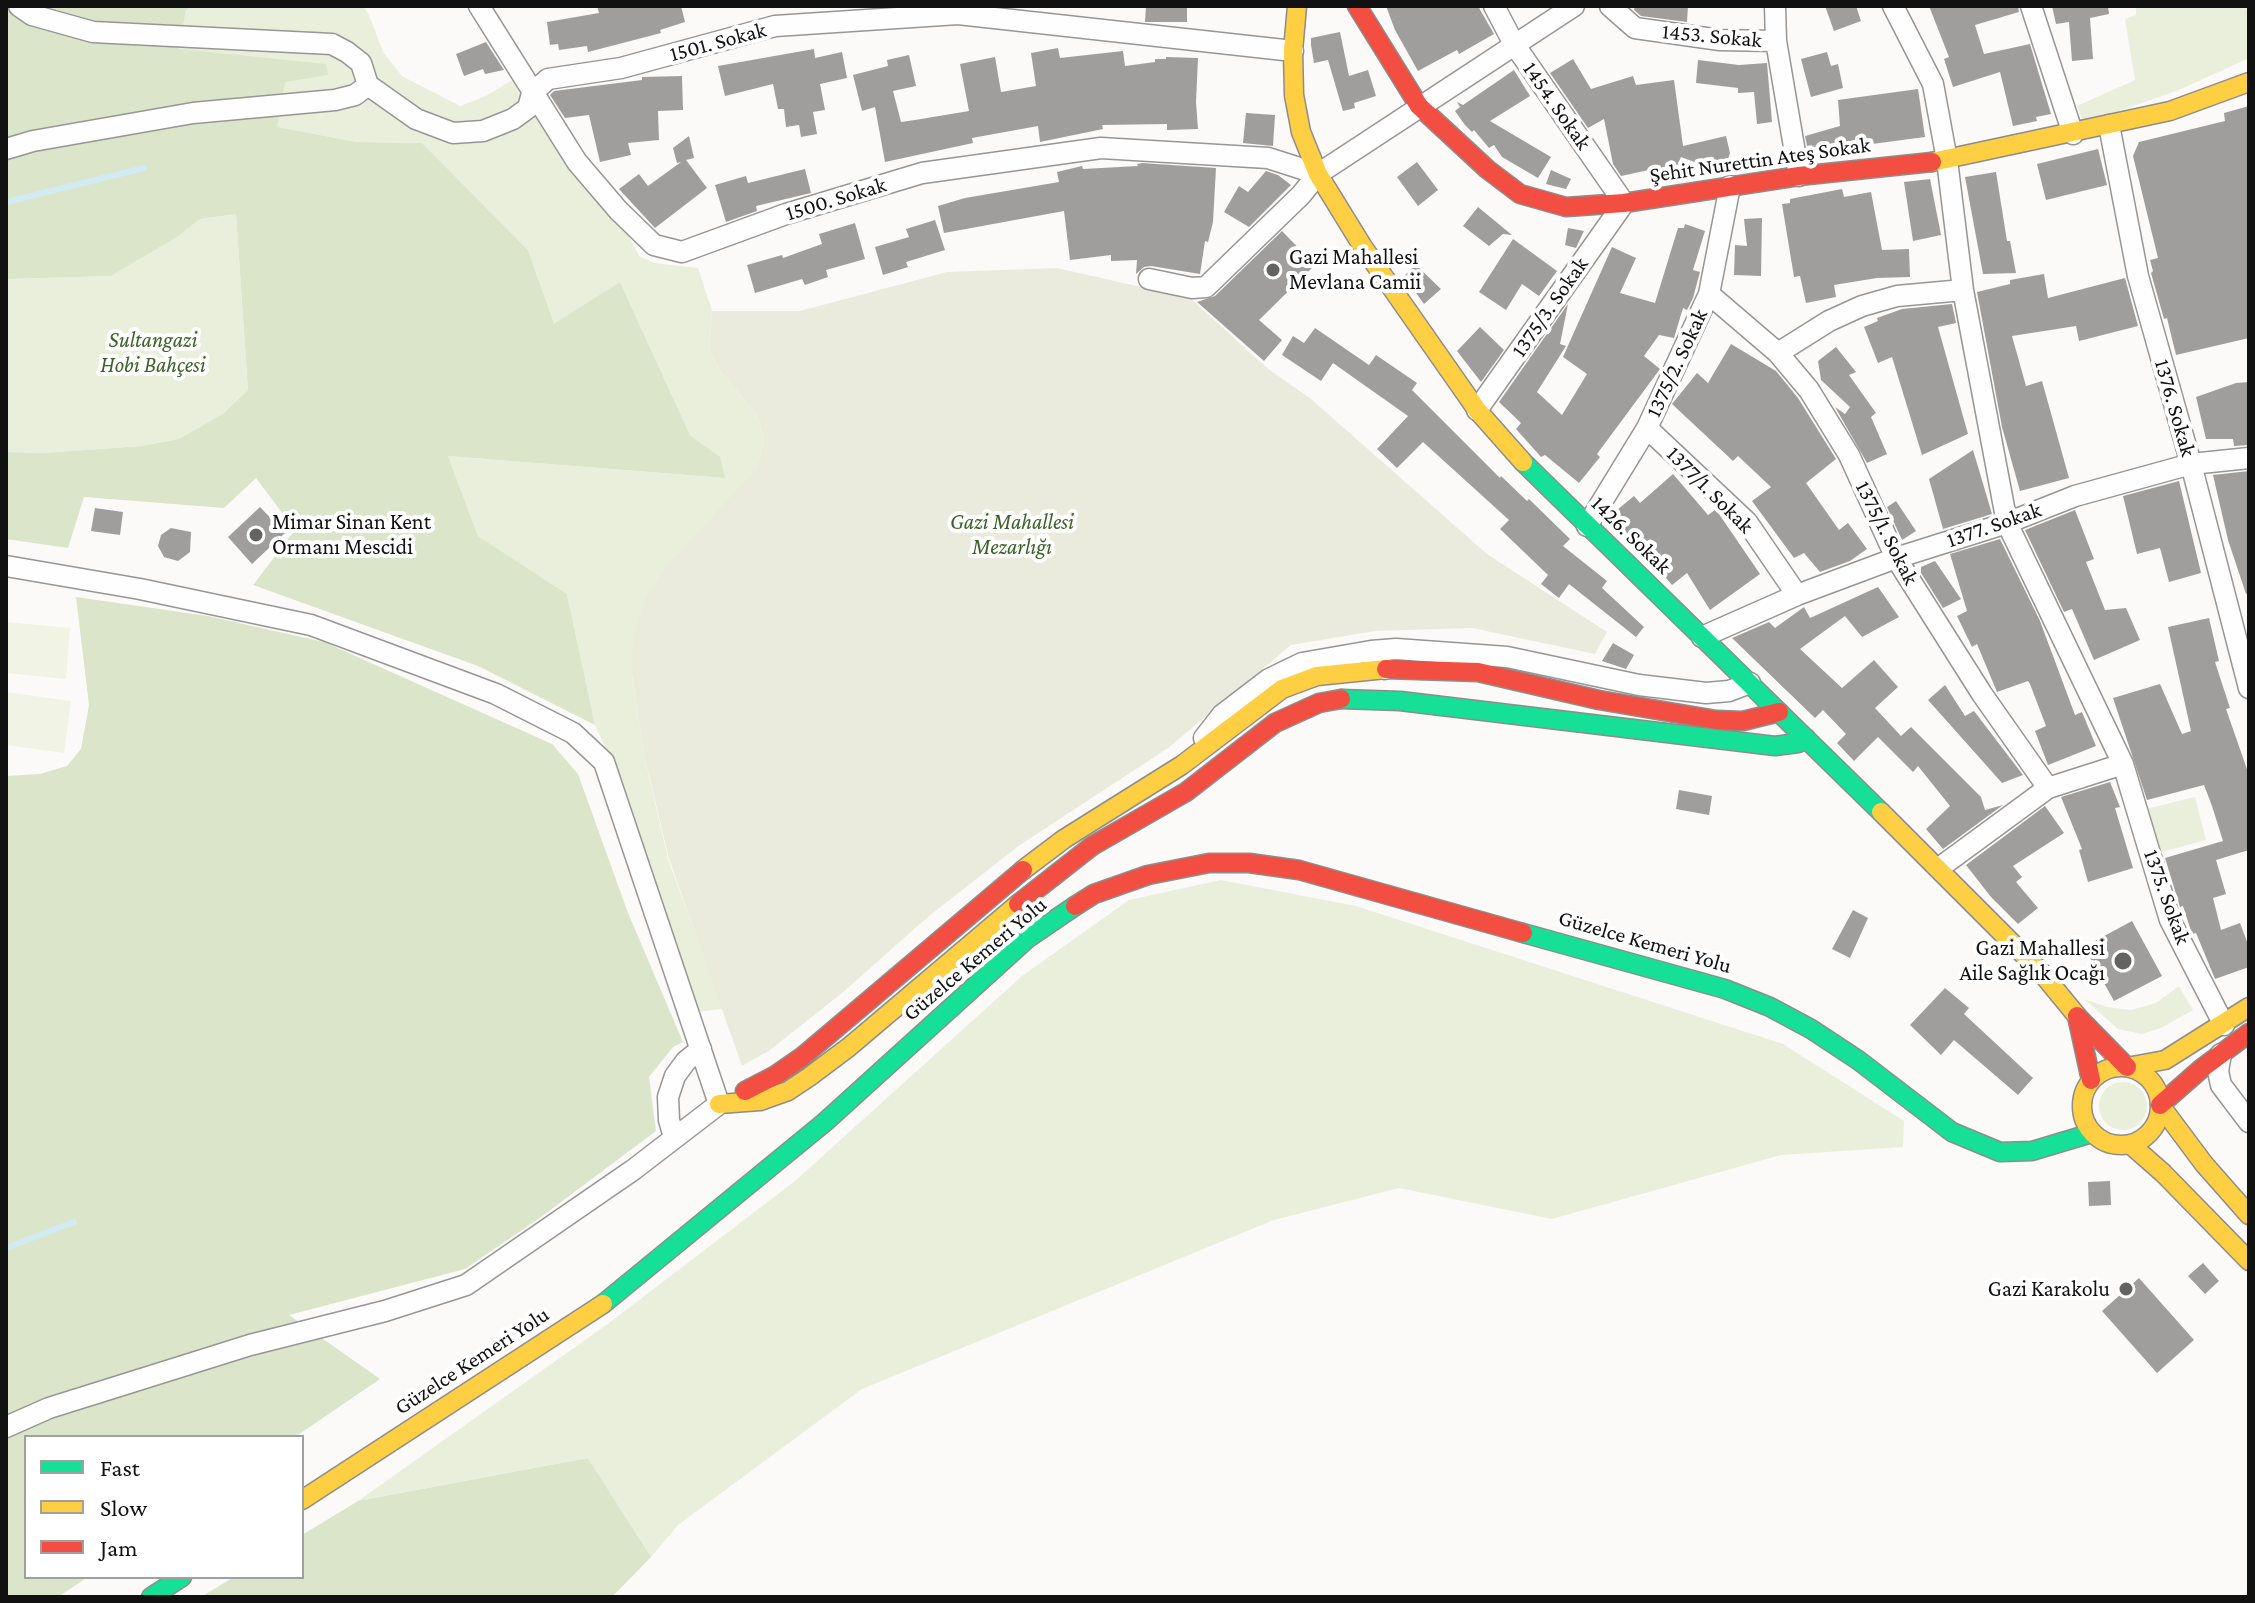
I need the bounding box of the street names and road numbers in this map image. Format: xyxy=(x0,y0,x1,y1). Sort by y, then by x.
street label: 1501. Sokak xyxy=(667,16,769,68)
street label: 1453. Sokak xyxy=(1661,18,1763,54)
street label: 1454. Sokak xyxy=(1517,57,1597,155)
street label: Şehit Nurettin Ateş Sokak xyxy=(1648,131,1872,189)
street label: 1500. Sokak xyxy=(783,171,889,227)
street label: 1375/3. Sokak xyxy=(1506,252,1594,362)
street label: 1375/2. Sokak xyxy=(1640,305,1714,421)
street label: 1376. Sokak xyxy=(2149,356,2201,460)
street label: 1377/1. Sokak xyxy=(1661,441,1759,539)
street label: 1375/1. Sokak xyxy=(1850,477,1924,589)
street label: 1426. Sokak xyxy=(1585,490,1677,580)
street label: 1377. Sokak xyxy=(1943,497,2045,553)
street label: 1375. Sokak xyxy=(2138,846,2196,948)
street label: Güzelce Kemeri Yolu xyxy=(898,891,1052,1027)
street label: Güzelce Kemeri Yolu xyxy=(1555,905,1735,979)
street label: Güzelce Kemeri Yolu xyxy=(390,1301,554,1421)

